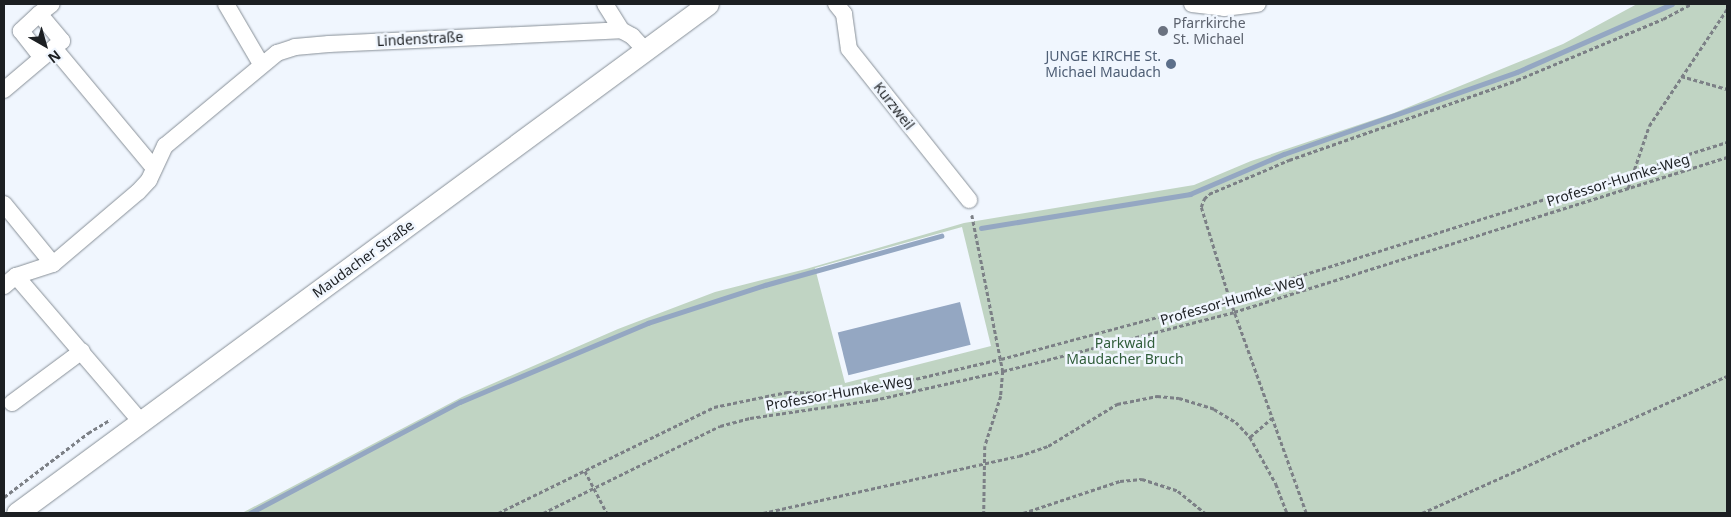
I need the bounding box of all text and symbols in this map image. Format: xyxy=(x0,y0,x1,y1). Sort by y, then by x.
place label: Pfarrkirche St. Michael xyxy=(1173,15,1246,48)
north arrow xyxy=(20,20,70,70)
marker: Pfarrkirche St. Michael xyxy=(1157,25,1169,37)
street label: Lindenstraße xyxy=(376,28,464,50)
text: N xyxy=(44,46,65,68)
place label: JUNGE KIRCHE St. Michael Maudach xyxy=(1045,48,1161,80)
marker: JUNGE KIRCHE St. Michael Maudach xyxy=(1165,58,1177,70)
street label: Kurzweil xyxy=(870,79,918,133)
street label: Professor-Humke-Weg xyxy=(1545,150,1691,210)
street label: Maudacher Straße xyxy=(309,217,417,301)
street label: Professor-Humke-Weg xyxy=(1158,271,1306,329)
park label: Parkwald Maudacher Bruch xyxy=(1066,335,1184,368)
street label: Professor-Humke-Weg xyxy=(764,372,914,414)

